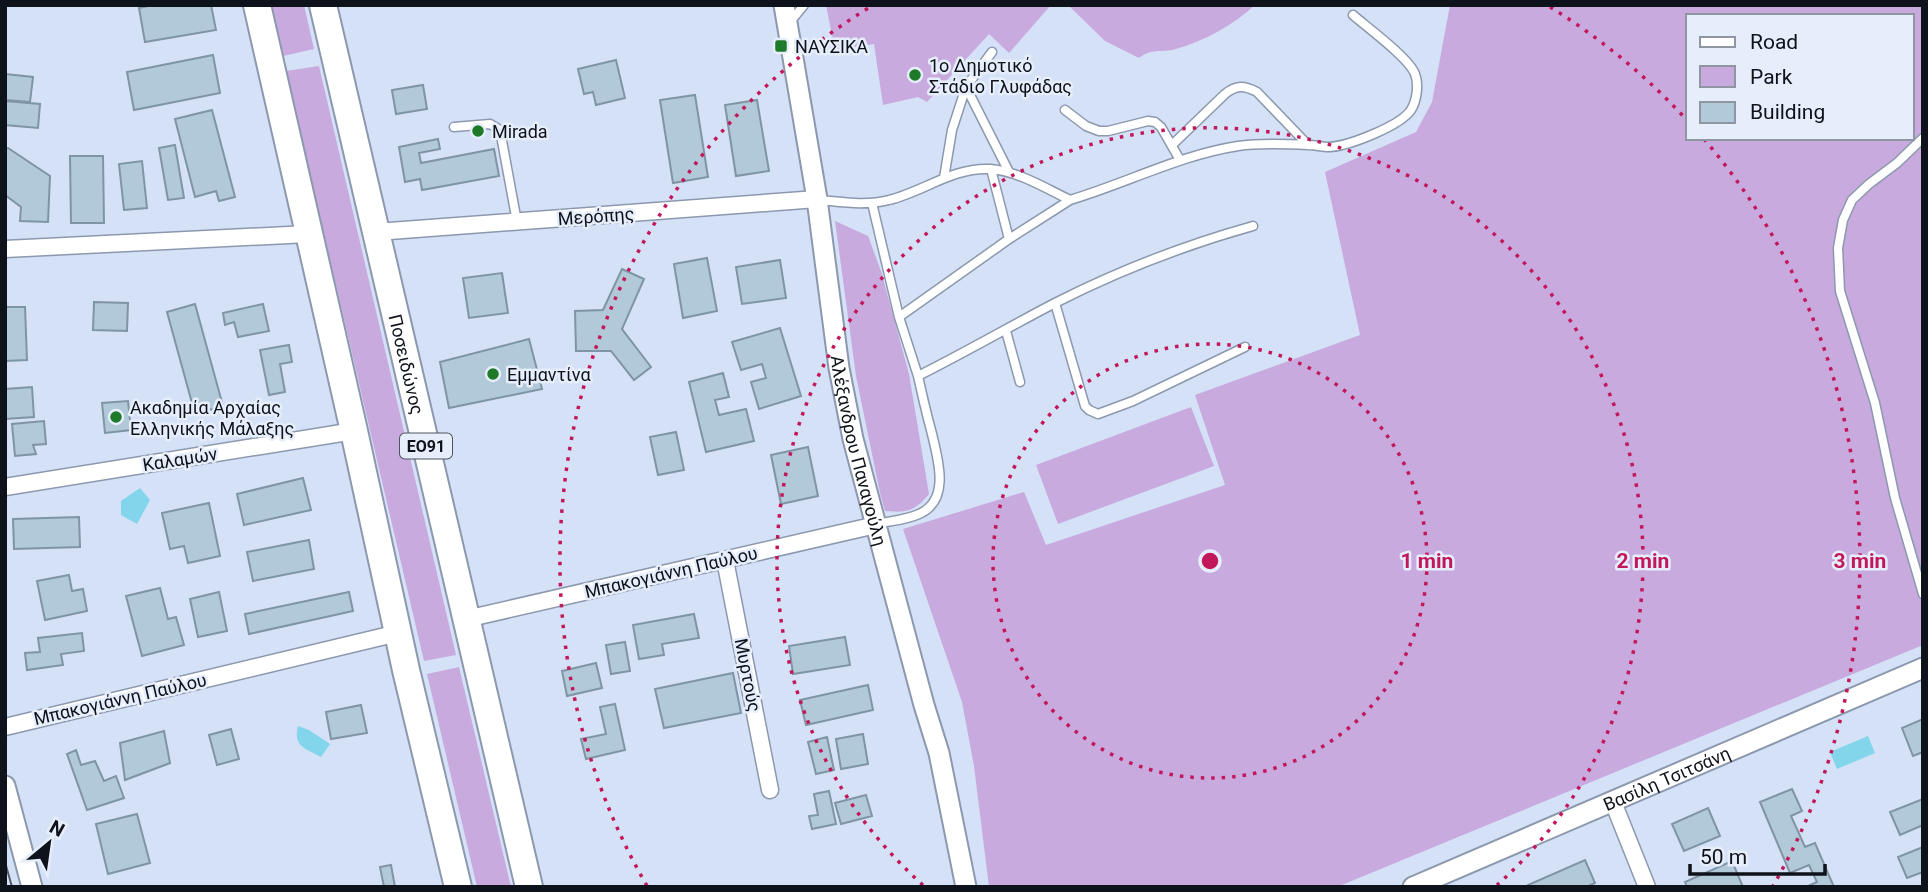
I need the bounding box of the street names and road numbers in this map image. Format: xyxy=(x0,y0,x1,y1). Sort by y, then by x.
street label: Μερόπης xyxy=(557,203,635,229)
street label: Ποσειδώνος xyxy=(385,312,429,417)
street label: Αλέξανδρου Παναγούλη xyxy=(827,354,892,548)
road number: ΕΟ91 xyxy=(400,434,452,458)
street label: Καλαμών xyxy=(141,443,219,475)
street label: Μπακογιάννη Παύλου xyxy=(583,542,759,602)
street label: Μυρτούς xyxy=(731,636,765,714)
street label: Μπακογιάννη Παύλου xyxy=(32,669,208,729)
street label: Βασίλη Τσιτσάνη xyxy=(1600,742,1733,815)

